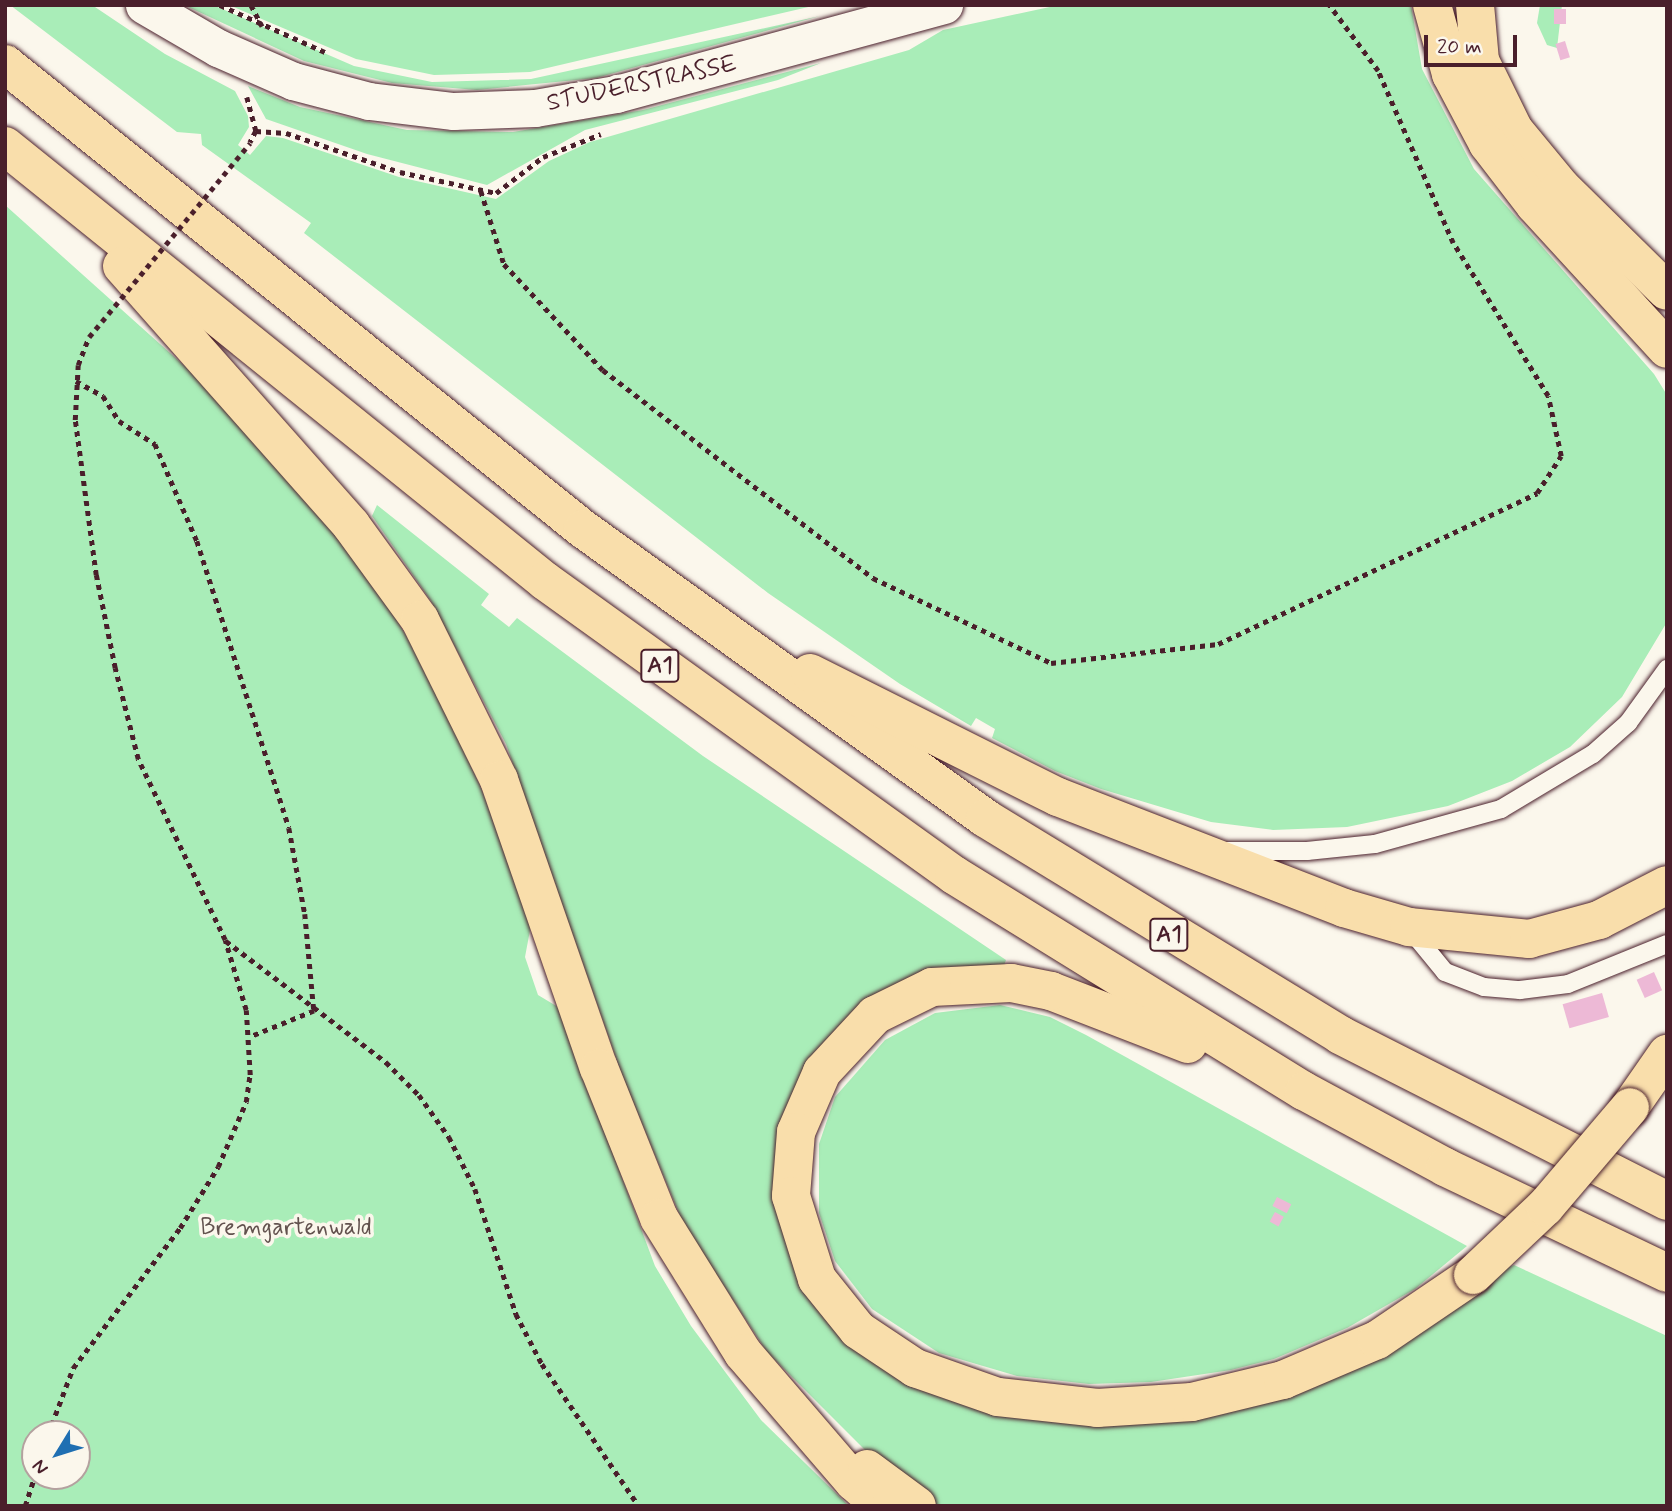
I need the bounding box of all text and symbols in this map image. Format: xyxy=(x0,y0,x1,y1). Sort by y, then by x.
scale bar xyxy=(1427,21,1520,65)
text: 20 m xyxy=(1437,33,1482,61)
street label: STUDERSTRASSE xyxy=(544,50,740,118)
road number: A1 xyxy=(639,646,681,686)
road number: A1 xyxy=(1148,916,1190,954)
park label: Bremgartenwald xyxy=(200,1214,372,1242)
north arrow xyxy=(21,1420,91,1490)
text: N xyxy=(27,1454,54,1480)

